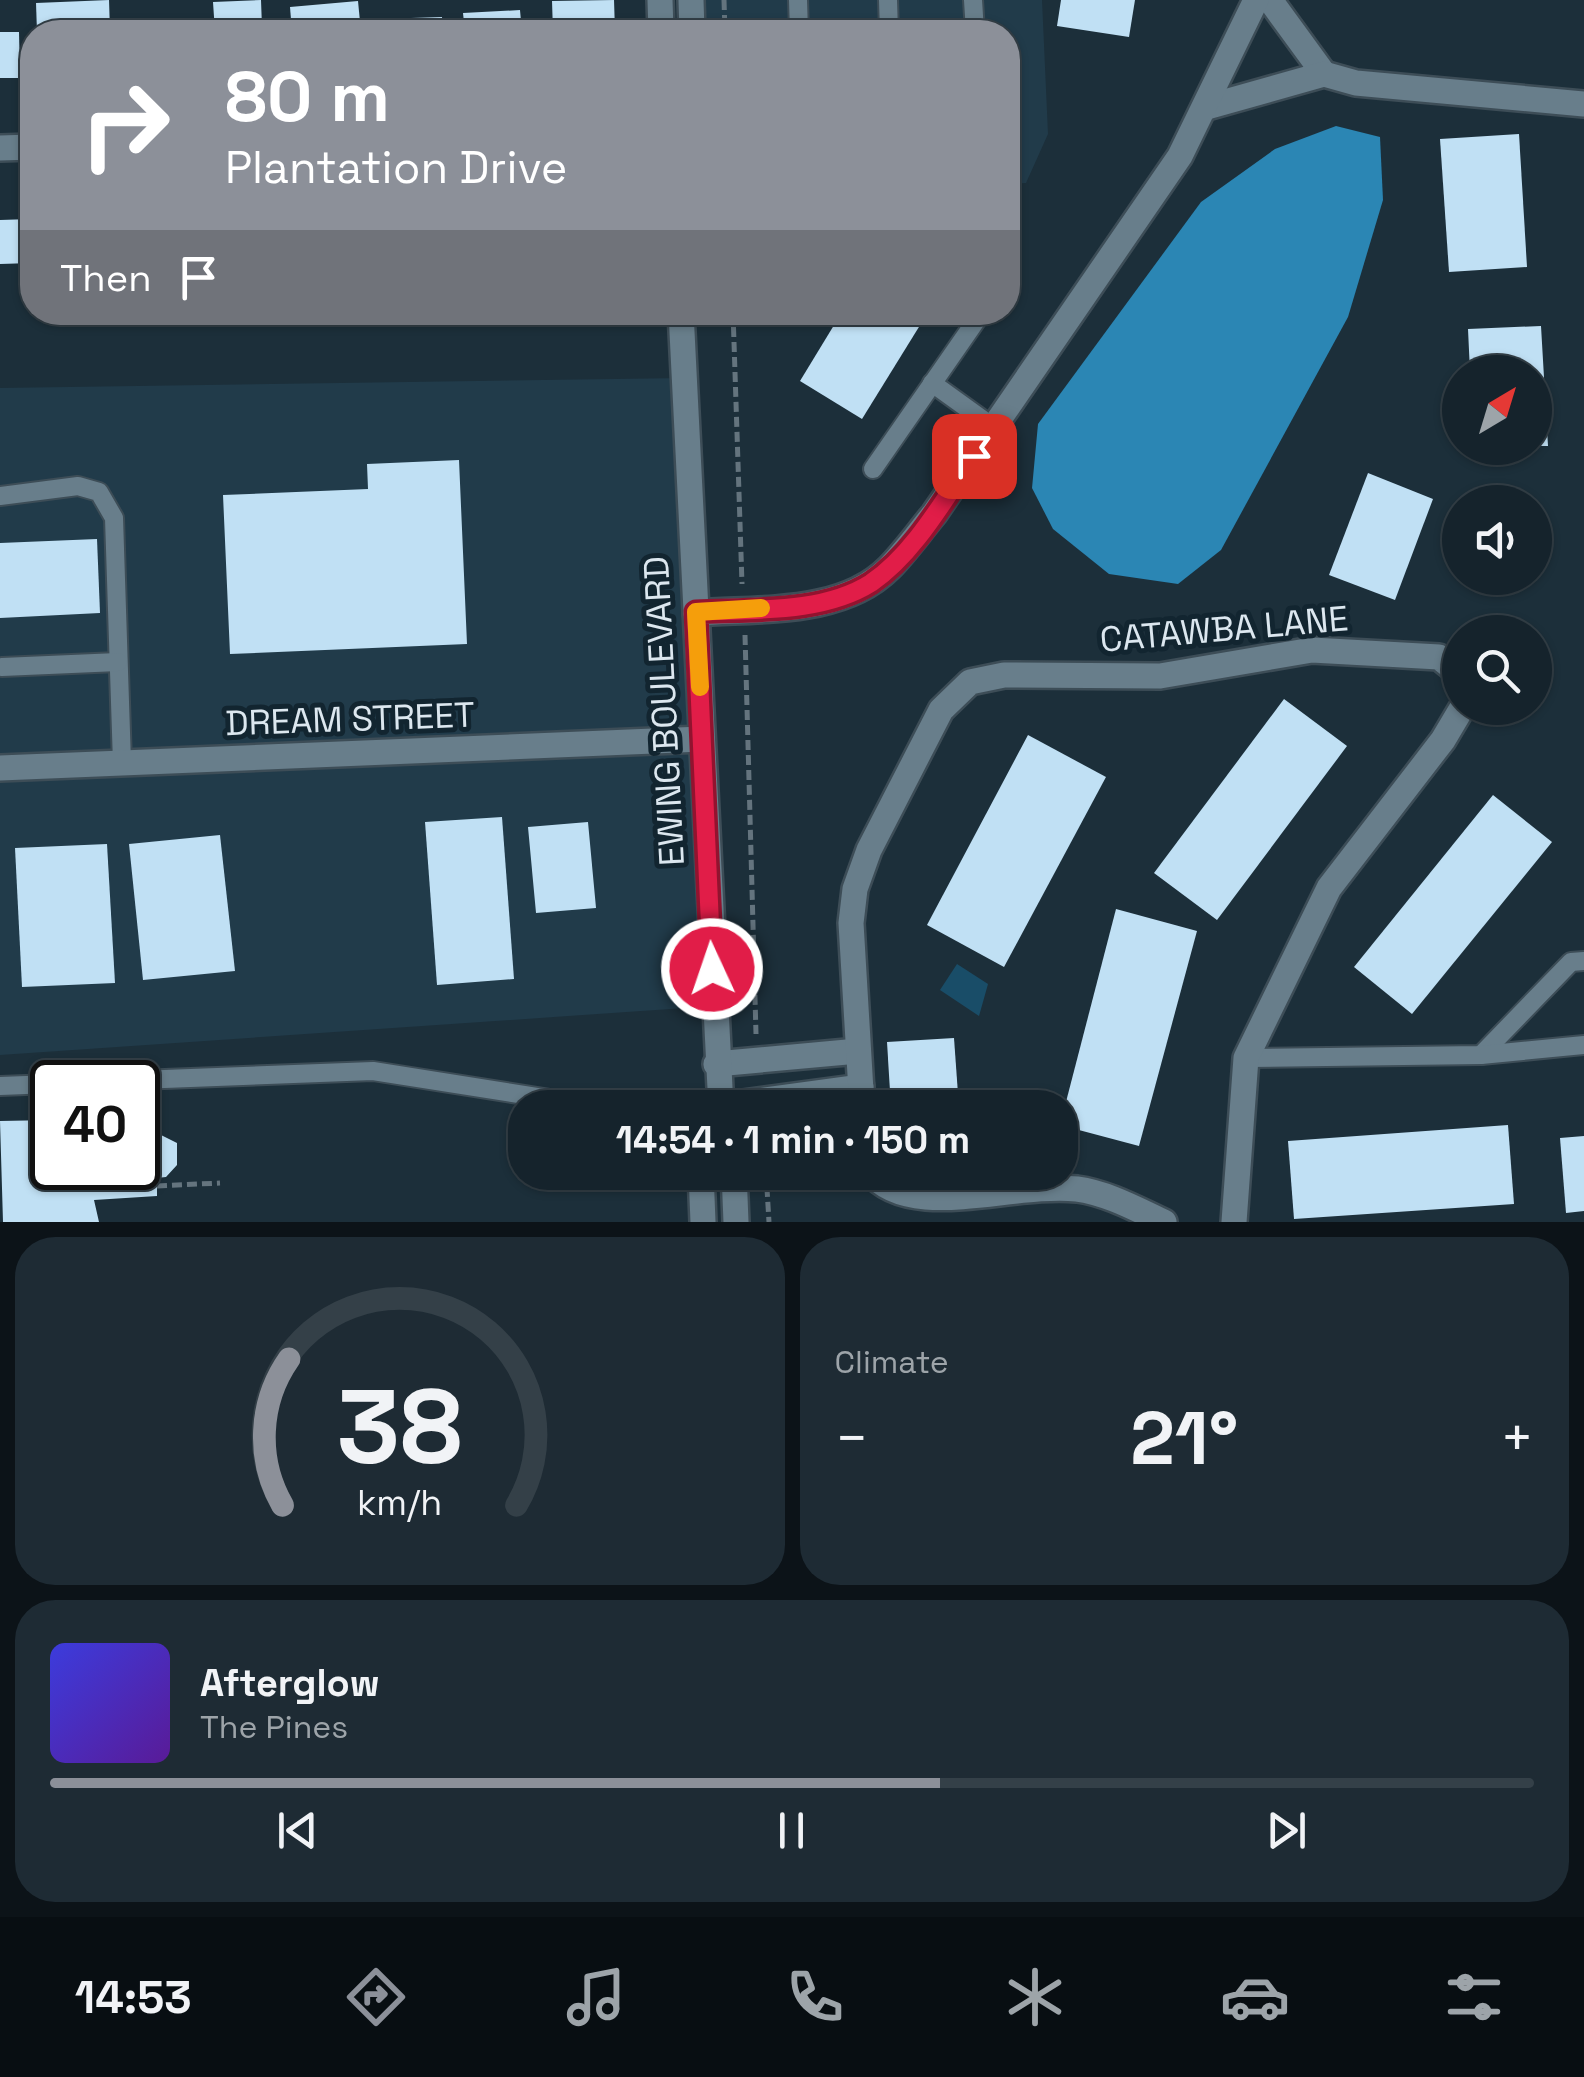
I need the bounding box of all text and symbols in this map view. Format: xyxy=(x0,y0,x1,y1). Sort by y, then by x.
text: 80 m xyxy=(225,52,390,141)
icon: right xyxy=(60,60,190,190)
text: Plantation Drive xyxy=(225,139,567,196)
icon: arrive xyxy=(171,250,226,305)
text: Then xyxy=(60,254,151,302)
north arrow xyxy=(1442,355,1552,465)
map controls xyxy=(1442,355,1552,725)
pin xyxy=(932,414,1017,499)
icon: arrive xyxy=(947,429,1002,484)
button: sound xyxy=(1442,485,1552,595)
street label: EWING BOULEVARD xyxy=(634,555,694,867)
street label: CATAWBA LANE xyxy=(1098,596,1350,662)
button: search xyxy=(1442,615,1552,725)
street label: DREAM STREET xyxy=(225,693,475,745)
position arrow xyxy=(660,917,764,1021)
speed limit sign: 40 xyxy=(30,1060,160,1190)
text: 14:54 · 1 min · 150 m xyxy=(616,1116,970,1164)
text: Climate xyxy=(835,1342,949,1382)
text: 38 xyxy=(337,1361,463,1493)
text: 21° xyxy=(1130,1390,1238,1486)
text: − xyxy=(835,1403,869,1473)
text: + xyxy=(1500,1403,1534,1473)
text: km/h xyxy=(357,1480,442,1525)
text: Afterglow xyxy=(200,1659,380,1707)
text: The Pines xyxy=(200,1707,348,1747)
icon: previous xyxy=(270,1803,325,1858)
icon: pause xyxy=(764,1803,819,1858)
icon: next xyxy=(1259,1803,1314,1858)
icon: directions xyxy=(341,1962,411,2032)
icon: music xyxy=(561,1962,631,2032)
icon: phone xyxy=(780,1962,850,2032)
icon: climate xyxy=(1000,1962,1070,2032)
icon: car xyxy=(1220,1962,1290,2032)
icon: filters xyxy=(1439,1962,1509,2032)
text: 14:53 xyxy=(75,1969,192,2026)

